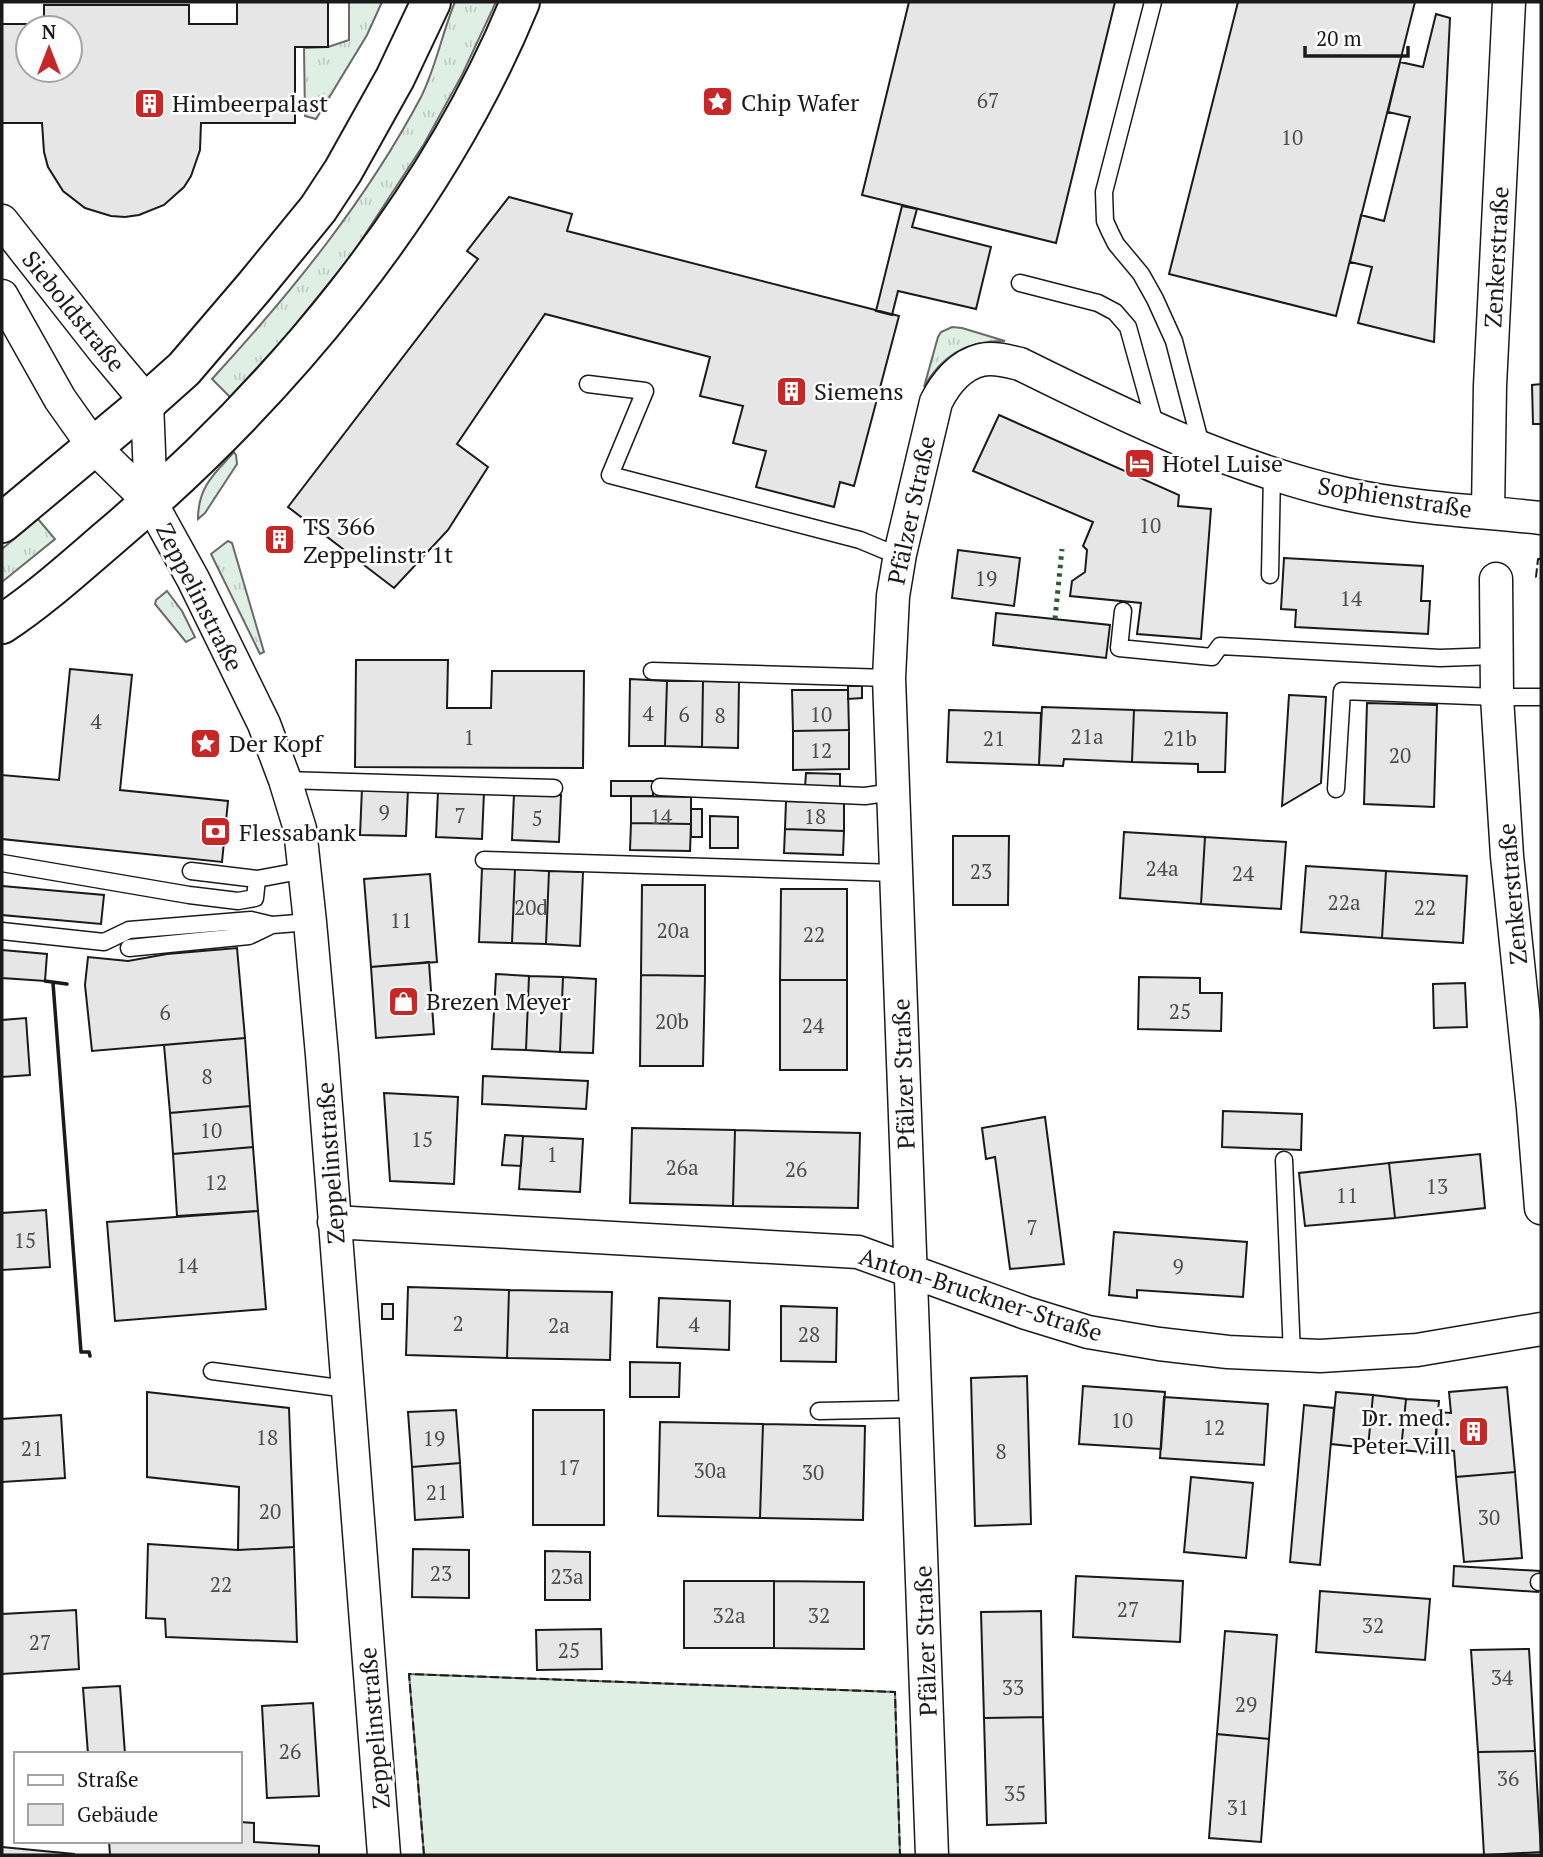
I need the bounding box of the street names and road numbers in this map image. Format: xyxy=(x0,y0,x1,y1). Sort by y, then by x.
street label: Zenkerstraße xyxy=(1476,185,1516,329)
street label: Sieboldstraße xyxy=(15,244,133,378)
street label: Pfälzer Straße xyxy=(880,433,942,587)
street label: Sophienstraße xyxy=(1316,469,1474,525)
street label: Zeppelinstraße xyxy=(149,518,251,676)
street label: Zenkerstraße xyxy=(1490,822,1534,966)
street label: Pfälzer Straße xyxy=(884,998,922,1150)
street label: Zeppelinstraße xyxy=(308,1081,352,1245)
street label: Anton-Bruckner-Straße xyxy=(855,1240,1107,1348)
street label: Pfälzer Straße xyxy=(906,1565,944,1717)
street label: Zeppelinstraße xyxy=(351,1646,397,1810)

